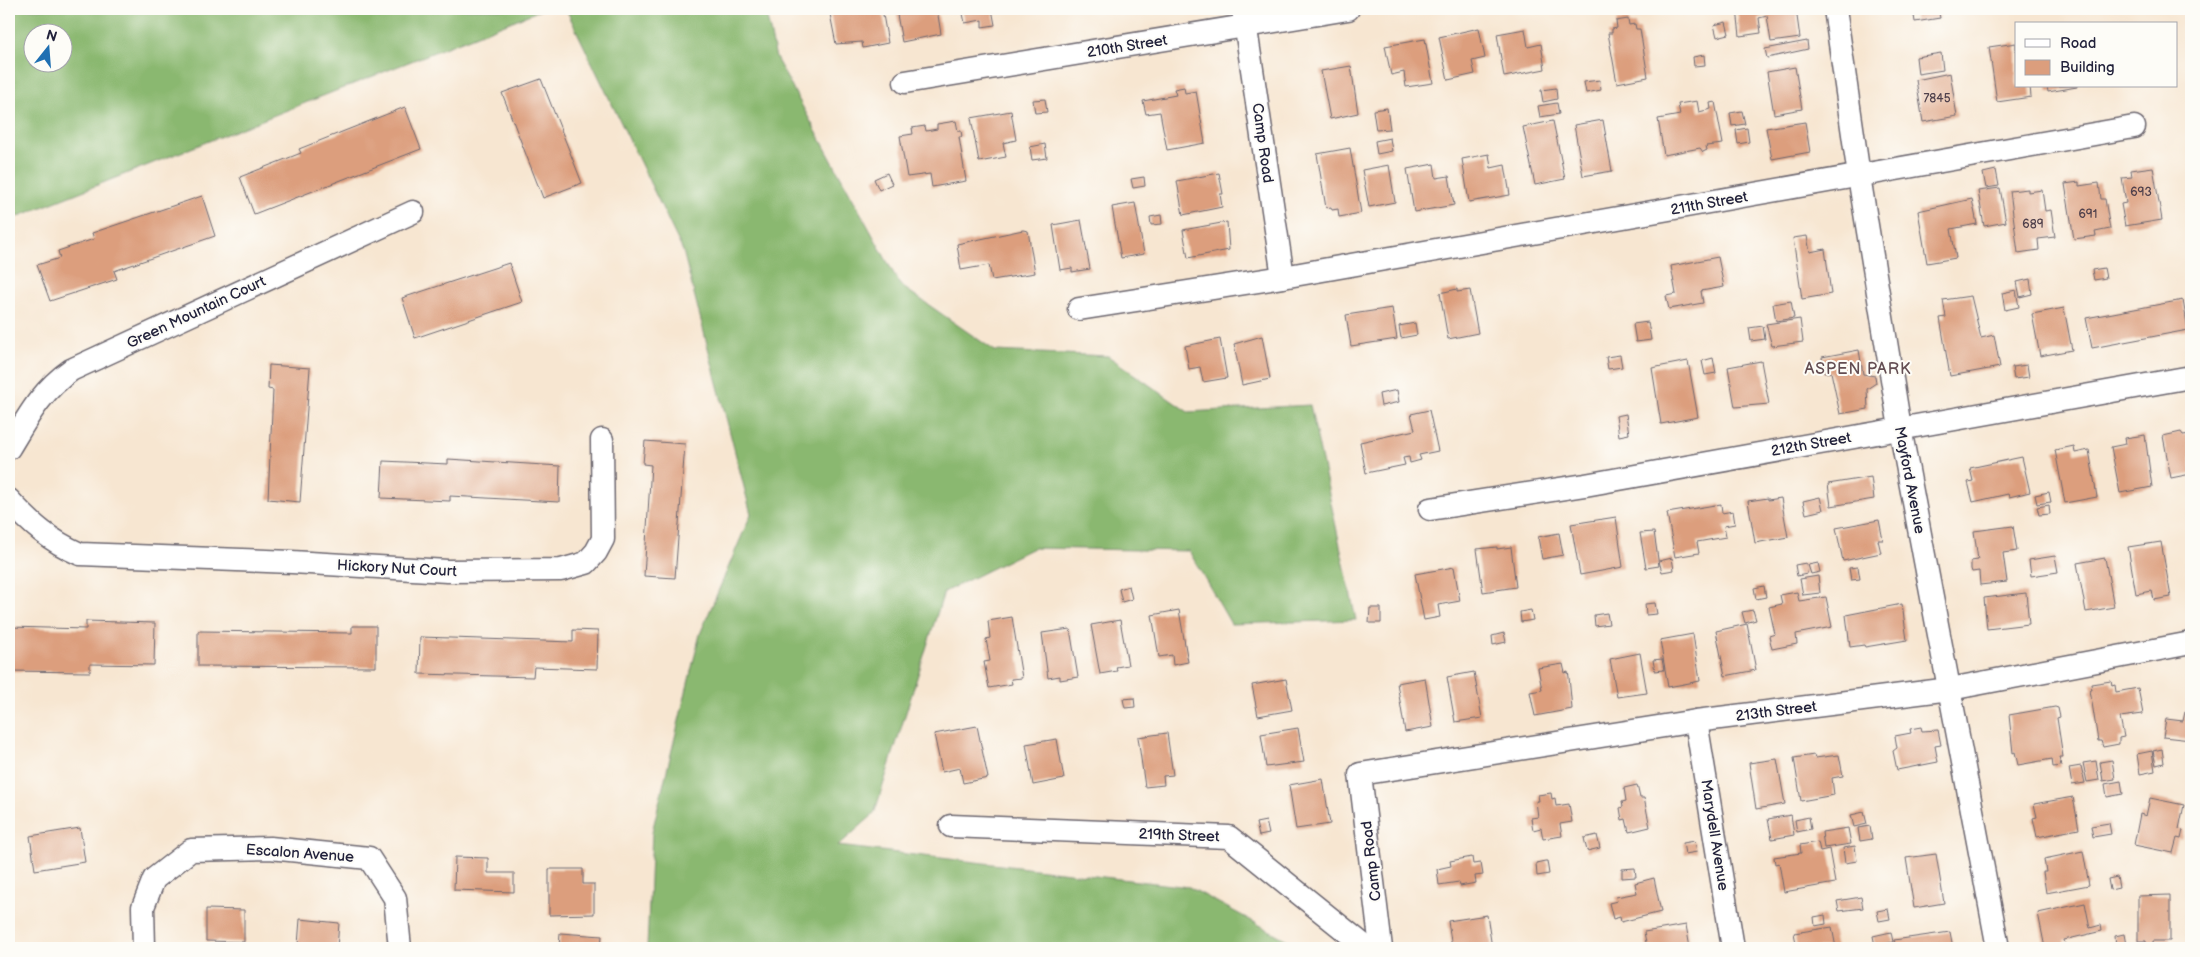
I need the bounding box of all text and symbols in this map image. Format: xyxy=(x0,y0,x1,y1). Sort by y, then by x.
north arrow xyxy=(22,22,72,72)
legend xyxy=(2015,22,2178,88)
text: N xyxy=(44,26,59,46)
street label: 210th Street xyxy=(1086,31,1169,62)
text: Road xyxy=(2060,34,2096,53)
text: Building xyxy=(2060,58,2115,77)
house number: 7845 xyxy=(1923,91,1951,106)
street label: Camp Road xyxy=(1247,102,1278,184)
house number: 693 xyxy=(2130,185,2152,200)
street label: 211th Street xyxy=(1669,187,1750,220)
house number: 691 xyxy=(2079,207,2097,222)
house number: 689 xyxy=(2022,217,2044,232)
street label: Green Mountain Court xyxy=(124,272,269,353)
district label: ASPEN PARK xyxy=(1805,360,1911,379)
street label: Mayford Avenue xyxy=(1890,425,1929,535)
street label: 212th Street xyxy=(1769,428,1853,461)
street label: Hickory Nut Court xyxy=(337,556,458,581)
street label: 213th Street xyxy=(1734,697,1818,726)
street label: Marydell Avenue xyxy=(1696,778,1733,892)
street label: Camp Road xyxy=(1357,820,1386,902)
street label: 219th Street xyxy=(1138,825,1220,846)
street label: Escalon Avenue xyxy=(245,840,355,867)

